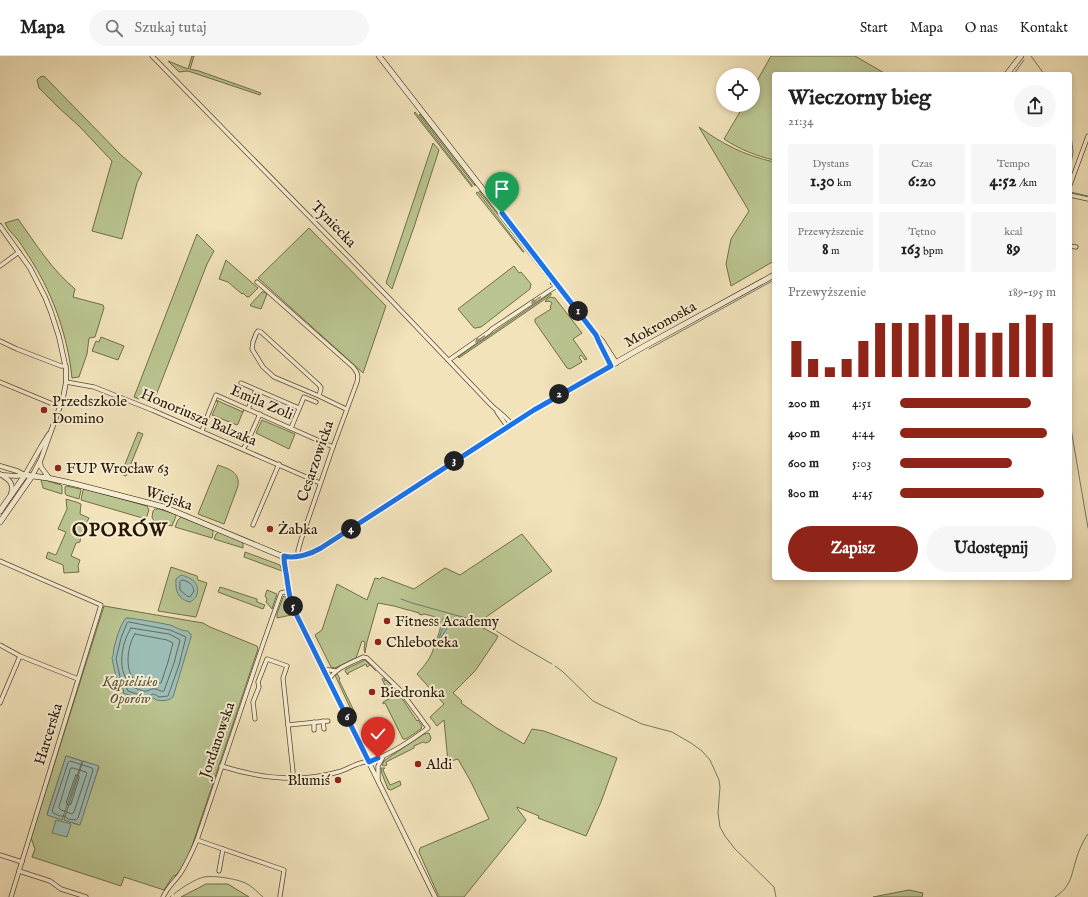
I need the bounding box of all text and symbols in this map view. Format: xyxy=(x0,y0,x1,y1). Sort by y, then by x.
search box xyxy=(89,10,369,46)
text: Mapa xyxy=(20,16,65,40)
icon: search xyxy=(103,17,125,39)
text: Szukaj tutaj xyxy=(135,18,206,37)
text: Start xyxy=(860,19,888,37)
text: Mapa xyxy=(910,19,943,37)
text: O nas xyxy=(965,19,998,37)
text: Kontakt xyxy=(1020,19,1068,37)
map controls xyxy=(716,68,760,112)
button: locate xyxy=(716,68,760,112)
text: Wieczorny bieg xyxy=(788,84,931,112)
button: share xyxy=(1014,85,1056,127)
text: 21:34 xyxy=(788,113,814,130)
text: Dystans xyxy=(812,157,849,171)
text: Czas xyxy=(911,157,933,171)
text: Tempo xyxy=(997,157,1030,171)
text: 1.30 xyxy=(810,171,835,192)
text: 6:20 xyxy=(908,171,936,192)
text: 4:52 xyxy=(990,171,1017,192)
pin xyxy=(485,172,519,213)
text: km xyxy=(835,176,851,190)
text: /km xyxy=(1017,176,1037,190)
icon: arrive xyxy=(491,178,513,200)
street label: Tyniecka xyxy=(307,197,361,252)
text: Przewyższenie xyxy=(798,225,864,239)
text: Tętno xyxy=(908,225,936,239)
text: kcal xyxy=(1004,225,1023,239)
text: 8 xyxy=(822,239,829,260)
text: 163 xyxy=(901,239,921,260)
text: 89 xyxy=(1006,239,1020,260)
text: m xyxy=(829,244,839,258)
text: bpm xyxy=(921,244,943,258)
text: Przewyższenie xyxy=(788,284,866,301)
text: 189–195 m xyxy=(1008,284,1056,301)
one-way arrow xyxy=(530,297,541,304)
street label: Mokronoska xyxy=(621,297,700,352)
pin: 1 xyxy=(568,301,588,321)
text: 1 xyxy=(576,304,580,318)
one-way arrow xyxy=(475,335,485,343)
street label: Emila Zoli xyxy=(227,381,296,424)
street label: Honoriusza Balzaka xyxy=(138,384,260,451)
pin: 2 xyxy=(549,384,569,404)
text: 2 xyxy=(556,387,562,401)
place label: Przedszkole Domino xyxy=(52,392,127,428)
text: 200 m xyxy=(788,395,820,412)
text: 4:51 xyxy=(852,395,871,412)
marker: Przedszkole Domino xyxy=(39,405,49,415)
street label: Cesarzowicka xyxy=(293,418,338,504)
text: 400 m xyxy=(788,425,820,442)
text: 4:44 xyxy=(852,425,875,442)
pin: 3 xyxy=(444,451,464,471)
text: 3 xyxy=(452,454,456,468)
text: 600 m xyxy=(788,455,819,472)
text: 5:03 xyxy=(852,455,871,472)
place label: FUP Wrocław 63 xyxy=(66,459,169,478)
marker: FUP Wrocław 63 xyxy=(53,463,63,473)
street label: Wiejska xyxy=(143,482,195,515)
text: 800 m xyxy=(788,485,819,502)
text: 4:45 xyxy=(852,485,873,502)
district label: OPORÓW xyxy=(72,518,169,543)
pin: 4 xyxy=(341,519,361,539)
place label: Żabka xyxy=(278,520,318,539)
text: 4 xyxy=(348,522,354,536)
marker: Żabka xyxy=(265,524,275,534)
button: Zapisz xyxy=(788,526,918,572)
button: Udostępnij xyxy=(926,526,1056,572)
pin: 5 xyxy=(283,596,303,616)
text: 5 xyxy=(291,599,295,613)
place label: Fitness Academy xyxy=(395,612,500,631)
marker: Fitness Academy xyxy=(382,616,392,626)
place label: Chleboteka xyxy=(386,633,459,652)
marker: Chleboteka xyxy=(373,637,383,647)
park label: Kąpielisko Oporów xyxy=(101,672,158,708)
place label: Biedronka xyxy=(380,683,445,702)
marker: Biedronka xyxy=(367,687,377,697)
street label: Jordanowska xyxy=(195,699,240,783)
street label: Harcerska xyxy=(30,701,67,767)
pin: 6 xyxy=(337,707,357,727)
text: 6 xyxy=(345,710,349,724)
pin xyxy=(361,717,395,758)
icon: check xyxy=(367,723,389,745)
place label: Aldi xyxy=(425,755,452,774)
marker: Aldi xyxy=(413,759,423,769)
place label: Blumiś xyxy=(287,771,331,790)
marker: Blumiś xyxy=(333,775,343,785)

